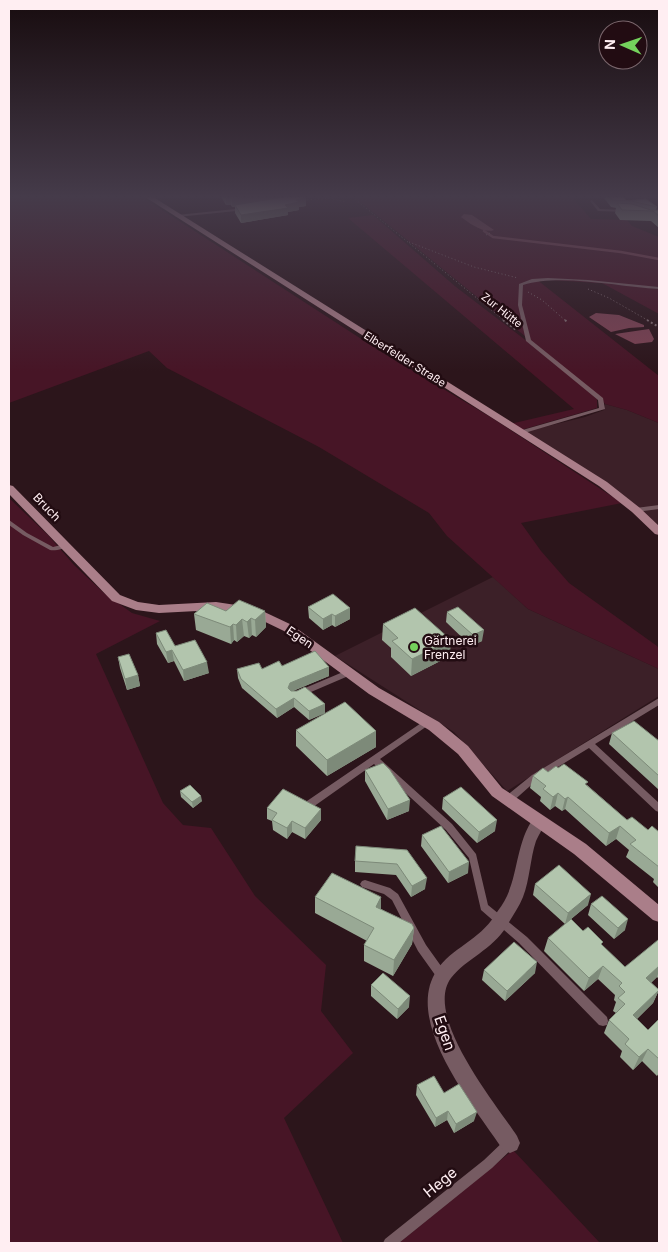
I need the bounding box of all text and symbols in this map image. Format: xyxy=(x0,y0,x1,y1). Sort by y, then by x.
north arrow xyxy=(598,20,648,70)
text: N xyxy=(601,39,618,50)
street label: Zur Hütte xyxy=(479,290,525,330)
street label: Elberfelder Straße xyxy=(361,328,449,390)
street label: Bruch xyxy=(30,490,64,524)
street label: Egen xyxy=(284,623,316,651)
place label: Gärtnerei Frenzel xyxy=(424,633,477,662)
marker: Gärtnerei Frenzel xyxy=(408,641,420,653)
street label: Egen xyxy=(430,1013,460,1053)
street label: Hege xyxy=(419,1163,461,1201)

